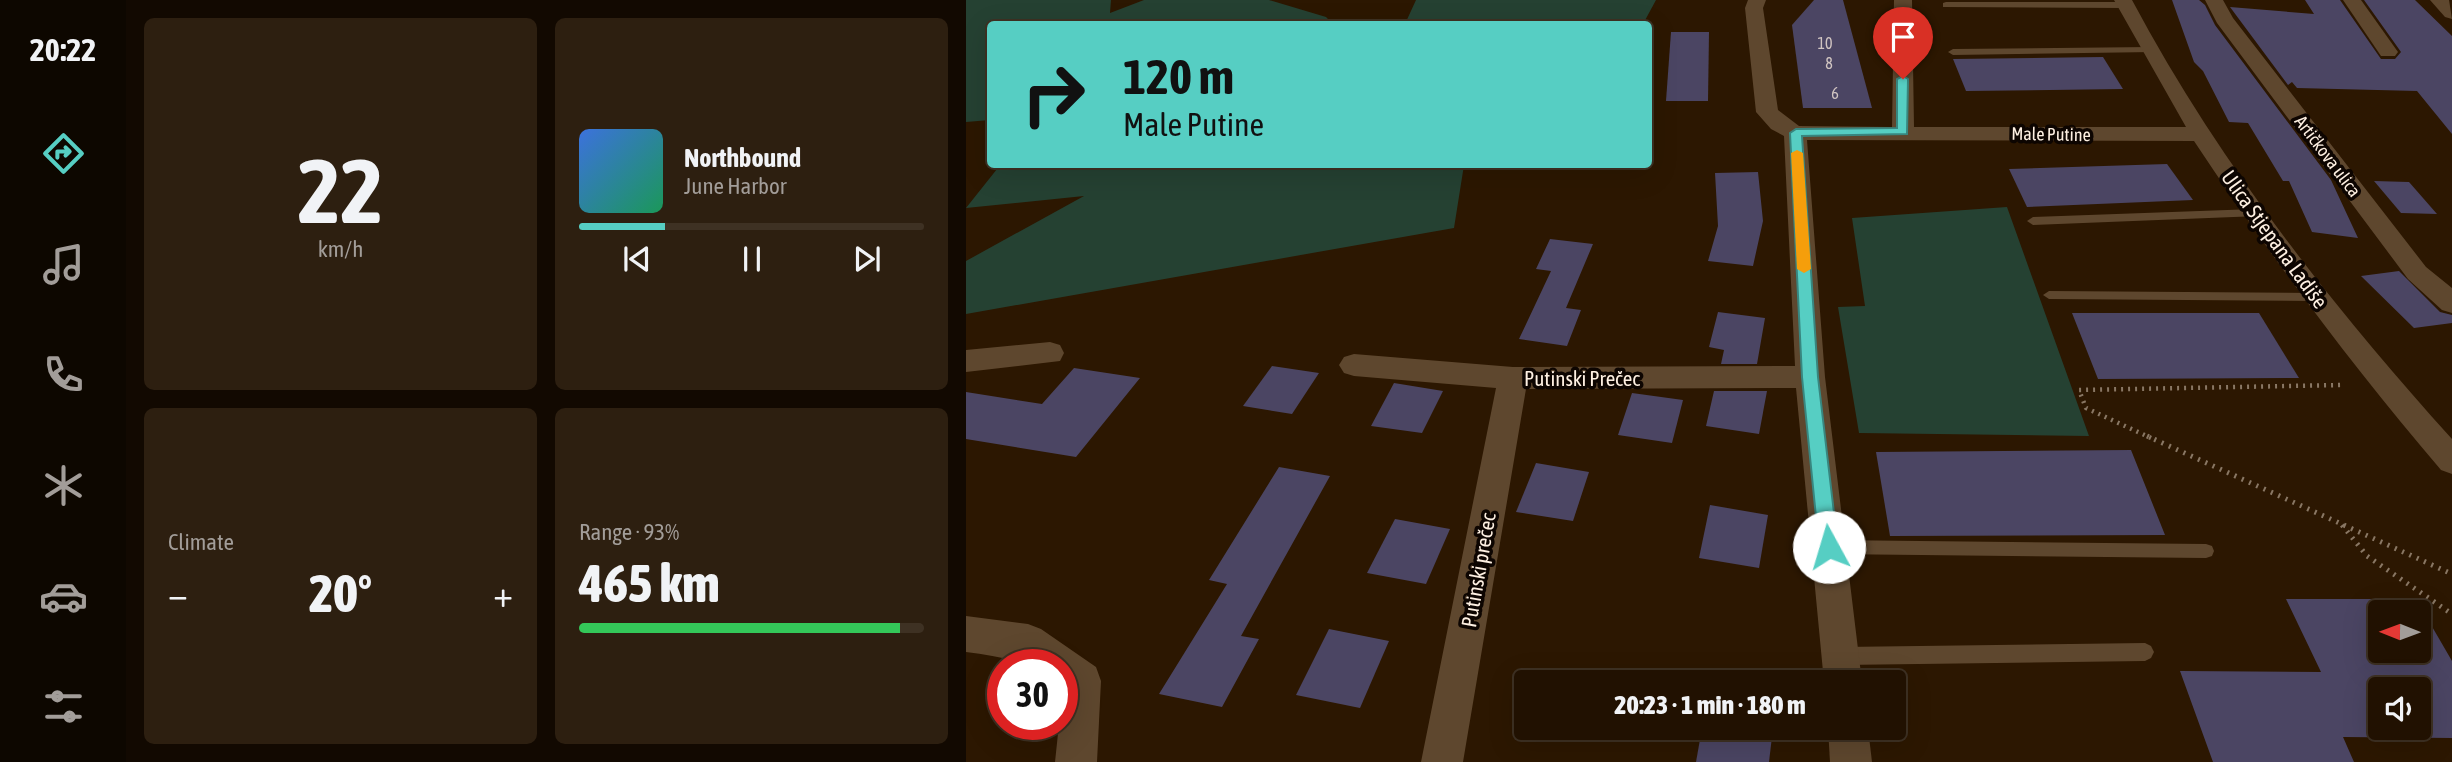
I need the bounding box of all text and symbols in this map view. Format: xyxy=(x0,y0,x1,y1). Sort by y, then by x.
pin xyxy=(1873,7,1933,79)
icon: arrive xyxy=(1884,18,1922,56)
text: 20:22 xyxy=(30,31,96,68)
house number: 10 xyxy=(1817,34,1833,52)
text: 120 m xyxy=(1123,48,1234,104)
icon: right xyxy=(1008,49,1099,140)
house number: 8 xyxy=(1825,54,1833,72)
house number: 6 xyxy=(1831,84,1839,102)
text: Male Putine xyxy=(1123,106,1264,143)
street label: Artičkova ulica xyxy=(2291,111,2365,201)
street label: Male Putine xyxy=(2011,123,2091,145)
icon: directions xyxy=(39,129,88,178)
text: 22 xyxy=(298,138,383,242)
text: Northbound xyxy=(684,143,801,173)
street label: Ulica Stjepana Ladiše xyxy=(2217,165,2333,313)
text: June Harbor xyxy=(684,173,787,199)
text: km/h xyxy=(318,236,363,262)
icon: music xyxy=(39,240,88,289)
icon: previous xyxy=(618,240,656,278)
icon: pause xyxy=(733,240,771,278)
icon: next xyxy=(848,240,886,278)
icon: phone xyxy=(39,350,88,399)
street label: Putinski Prečec xyxy=(1524,366,1640,390)
icon: climate xyxy=(39,461,88,510)
position arrow xyxy=(1792,510,1866,584)
street label: Putinski prečec xyxy=(1456,511,1500,629)
text: Range · 93% xyxy=(579,519,679,545)
text: Climate xyxy=(168,529,234,555)
text: 465 km xyxy=(579,553,720,613)
text: 20° xyxy=(309,563,372,623)
icon: car xyxy=(39,572,88,621)
text: − xyxy=(168,572,188,615)
text: + xyxy=(493,572,513,615)
north arrow xyxy=(2368,600,2431,663)
map controls xyxy=(2368,600,2431,740)
speed limit sign: 30 xyxy=(987,649,1078,740)
button: sound xyxy=(2368,677,2431,740)
icon: filters xyxy=(39,682,88,731)
text: 20:23 · 1 min · 180 m xyxy=(1614,690,1806,720)

